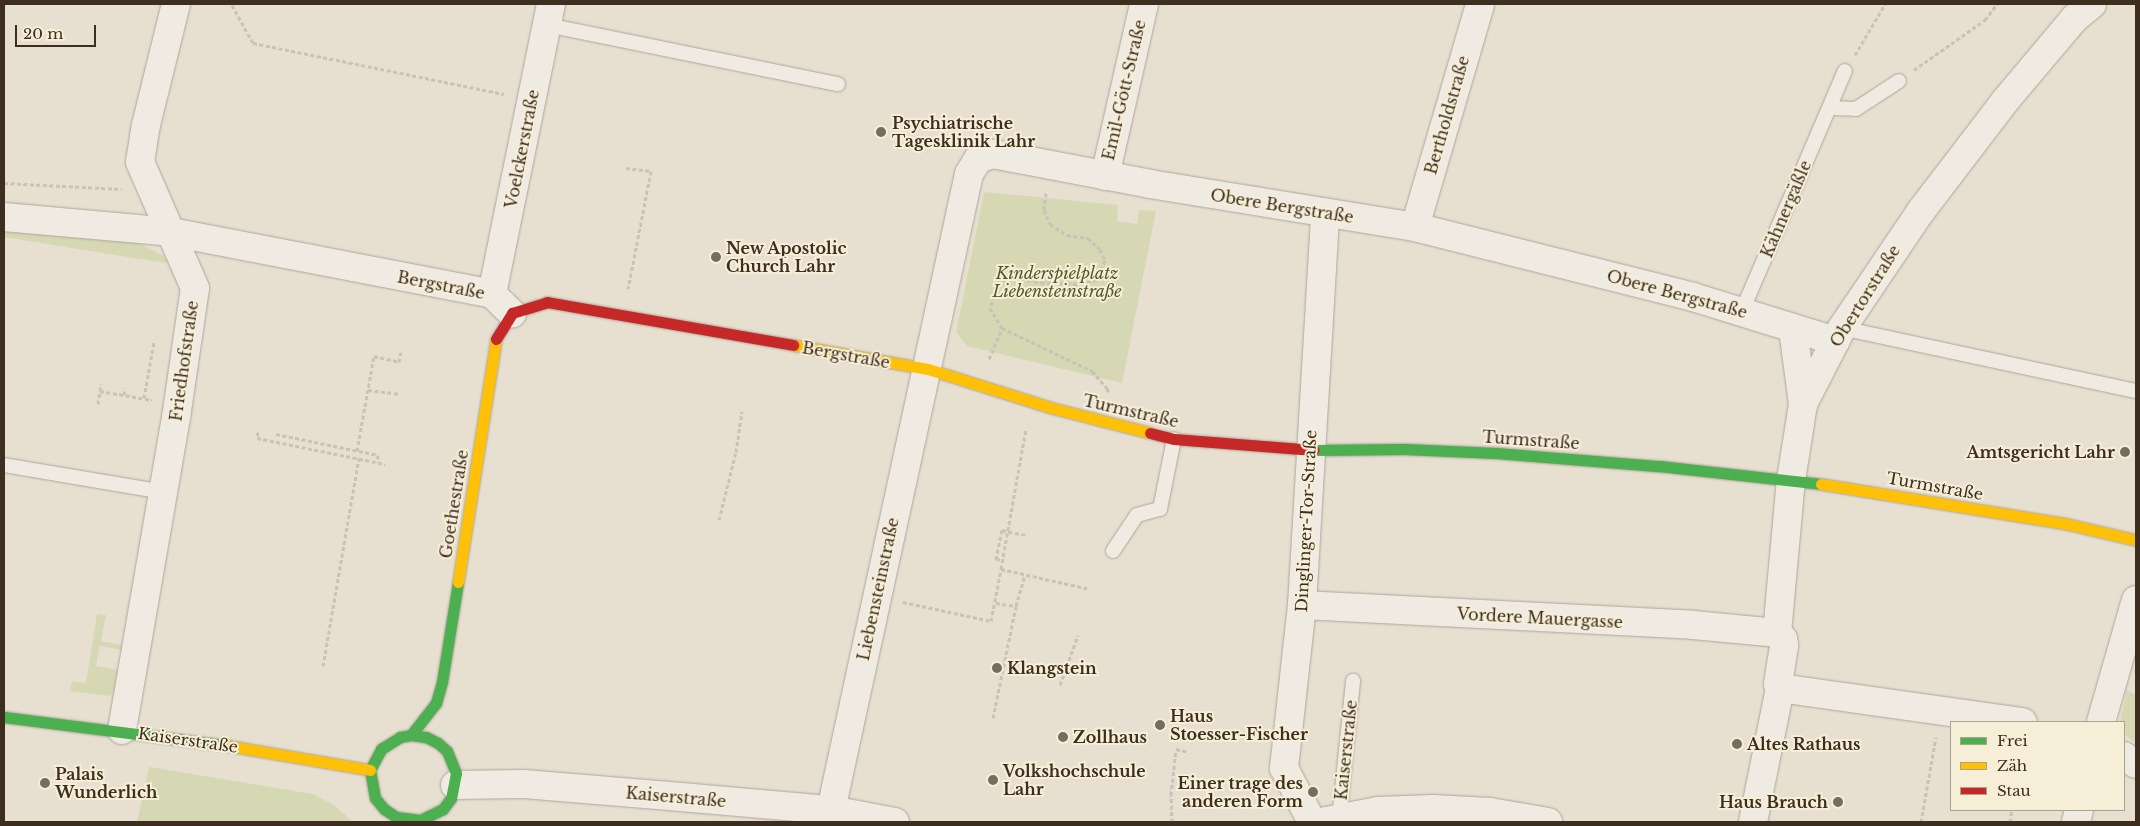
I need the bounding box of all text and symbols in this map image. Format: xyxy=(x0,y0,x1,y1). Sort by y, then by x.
scale bar xyxy=(18,15,99,47)
street label: Emil-Gött-Straße xyxy=(1098,18,1150,162)
text: 20 m xyxy=(23,24,63,43)
street label: Bertholdstraße xyxy=(1421,53,1473,177)
street label: Voelckerstraße xyxy=(501,88,543,210)
place label: Psychiatrische Tagesklinik Lahr xyxy=(892,113,1035,151)
marker: Psychiatrische Tagesklinik Lahr xyxy=(874,125,888,139)
street label: Kähnergäßle xyxy=(1757,157,1815,261)
street label: Obere Bergstraße xyxy=(1209,185,1355,227)
place label: New Apostolic Church Lahr xyxy=(726,238,848,276)
street label: Obertorstraße xyxy=(1826,242,1904,350)
marker: New Apostolic Church Lahr xyxy=(710,251,722,263)
park label: Kinderspielplatz Liebensteinstraße xyxy=(992,263,1122,301)
street label: Obere Bergstraße xyxy=(1605,266,1749,322)
street label: Bergstraße xyxy=(396,267,486,303)
street label: Friedhofstraße xyxy=(166,299,202,423)
street label: Bergstraße xyxy=(801,338,891,372)
street label: Turmstraße xyxy=(1081,391,1181,431)
street label: Turmstraße xyxy=(1482,427,1580,453)
street label: Dinglinger-Tor-Straße xyxy=(1292,429,1320,613)
place label: Amtsgericht Lahr xyxy=(1967,442,2115,462)
marker: Amtsgericht Lahr xyxy=(2119,446,2131,458)
street label: Goethestraße xyxy=(436,448,472,560)
street label: Turmstraße xyxy=(1885,468,1985,504)
street label: Liebensteinstraße xyxy=(853,516,903,662)
street label: Vordere Mauergasse xyxy=(1456,604,1624,632)
place label: Klangstein xyxy=(1007,658,1097,678)
marker: Klangstein xyxy=(991,662,1003,674)
street label: Kaiserstraße xyxy=(1331,699,1361,801)
place label: Haus Stoesser-Fischer xyxy=(1170,706,1308,744)
marker: Haus Stoesser-Fischer xyxy=(1154,719,1166,731)
legend xyxy=(1950,721,2125,811)
street label: Kaiserstraße xyxy=(137,723,239,757)
place label: Zollhaus xyxy=(1073,727,1147,747)
marker: Zollhaus xyxy=(1057,731,1069,743)
text: Frei xyxy=(1997,731,2028,750)
place label: Altes Rathaus xyxy=(1747,734,1861,754)
marker: Altes Rathaus xyxy=(1731,738,1743,750)
text: Zäh xyxy=(1997,756,2027,775)
place label: Volkshochschule Lahr xyxy=(1003,761,1146,799)
place label: Palais Wunderlich xyxy=(55,764,157,802)
place label: Einer trage des anderen Form xyxy=(1177,773,1303,811)
marker: Volkshochschule Lahr xyxy=(987,774,999,786)
marker: Palais Wunderlich xyxy=(39,777,51,789)
text: Stau xyxy=(1997,781,2031,800)
street label: Kaiserstraße xyxy=(625,783,727,811)
marker: Einer trage des anderen Form xyxy=(1307,786,1319,798)
place label: Haus Brauch xyxy=(1719,792,1828,812)
marker: Haus Brauch xyxy=(1832,796,1844,808)

